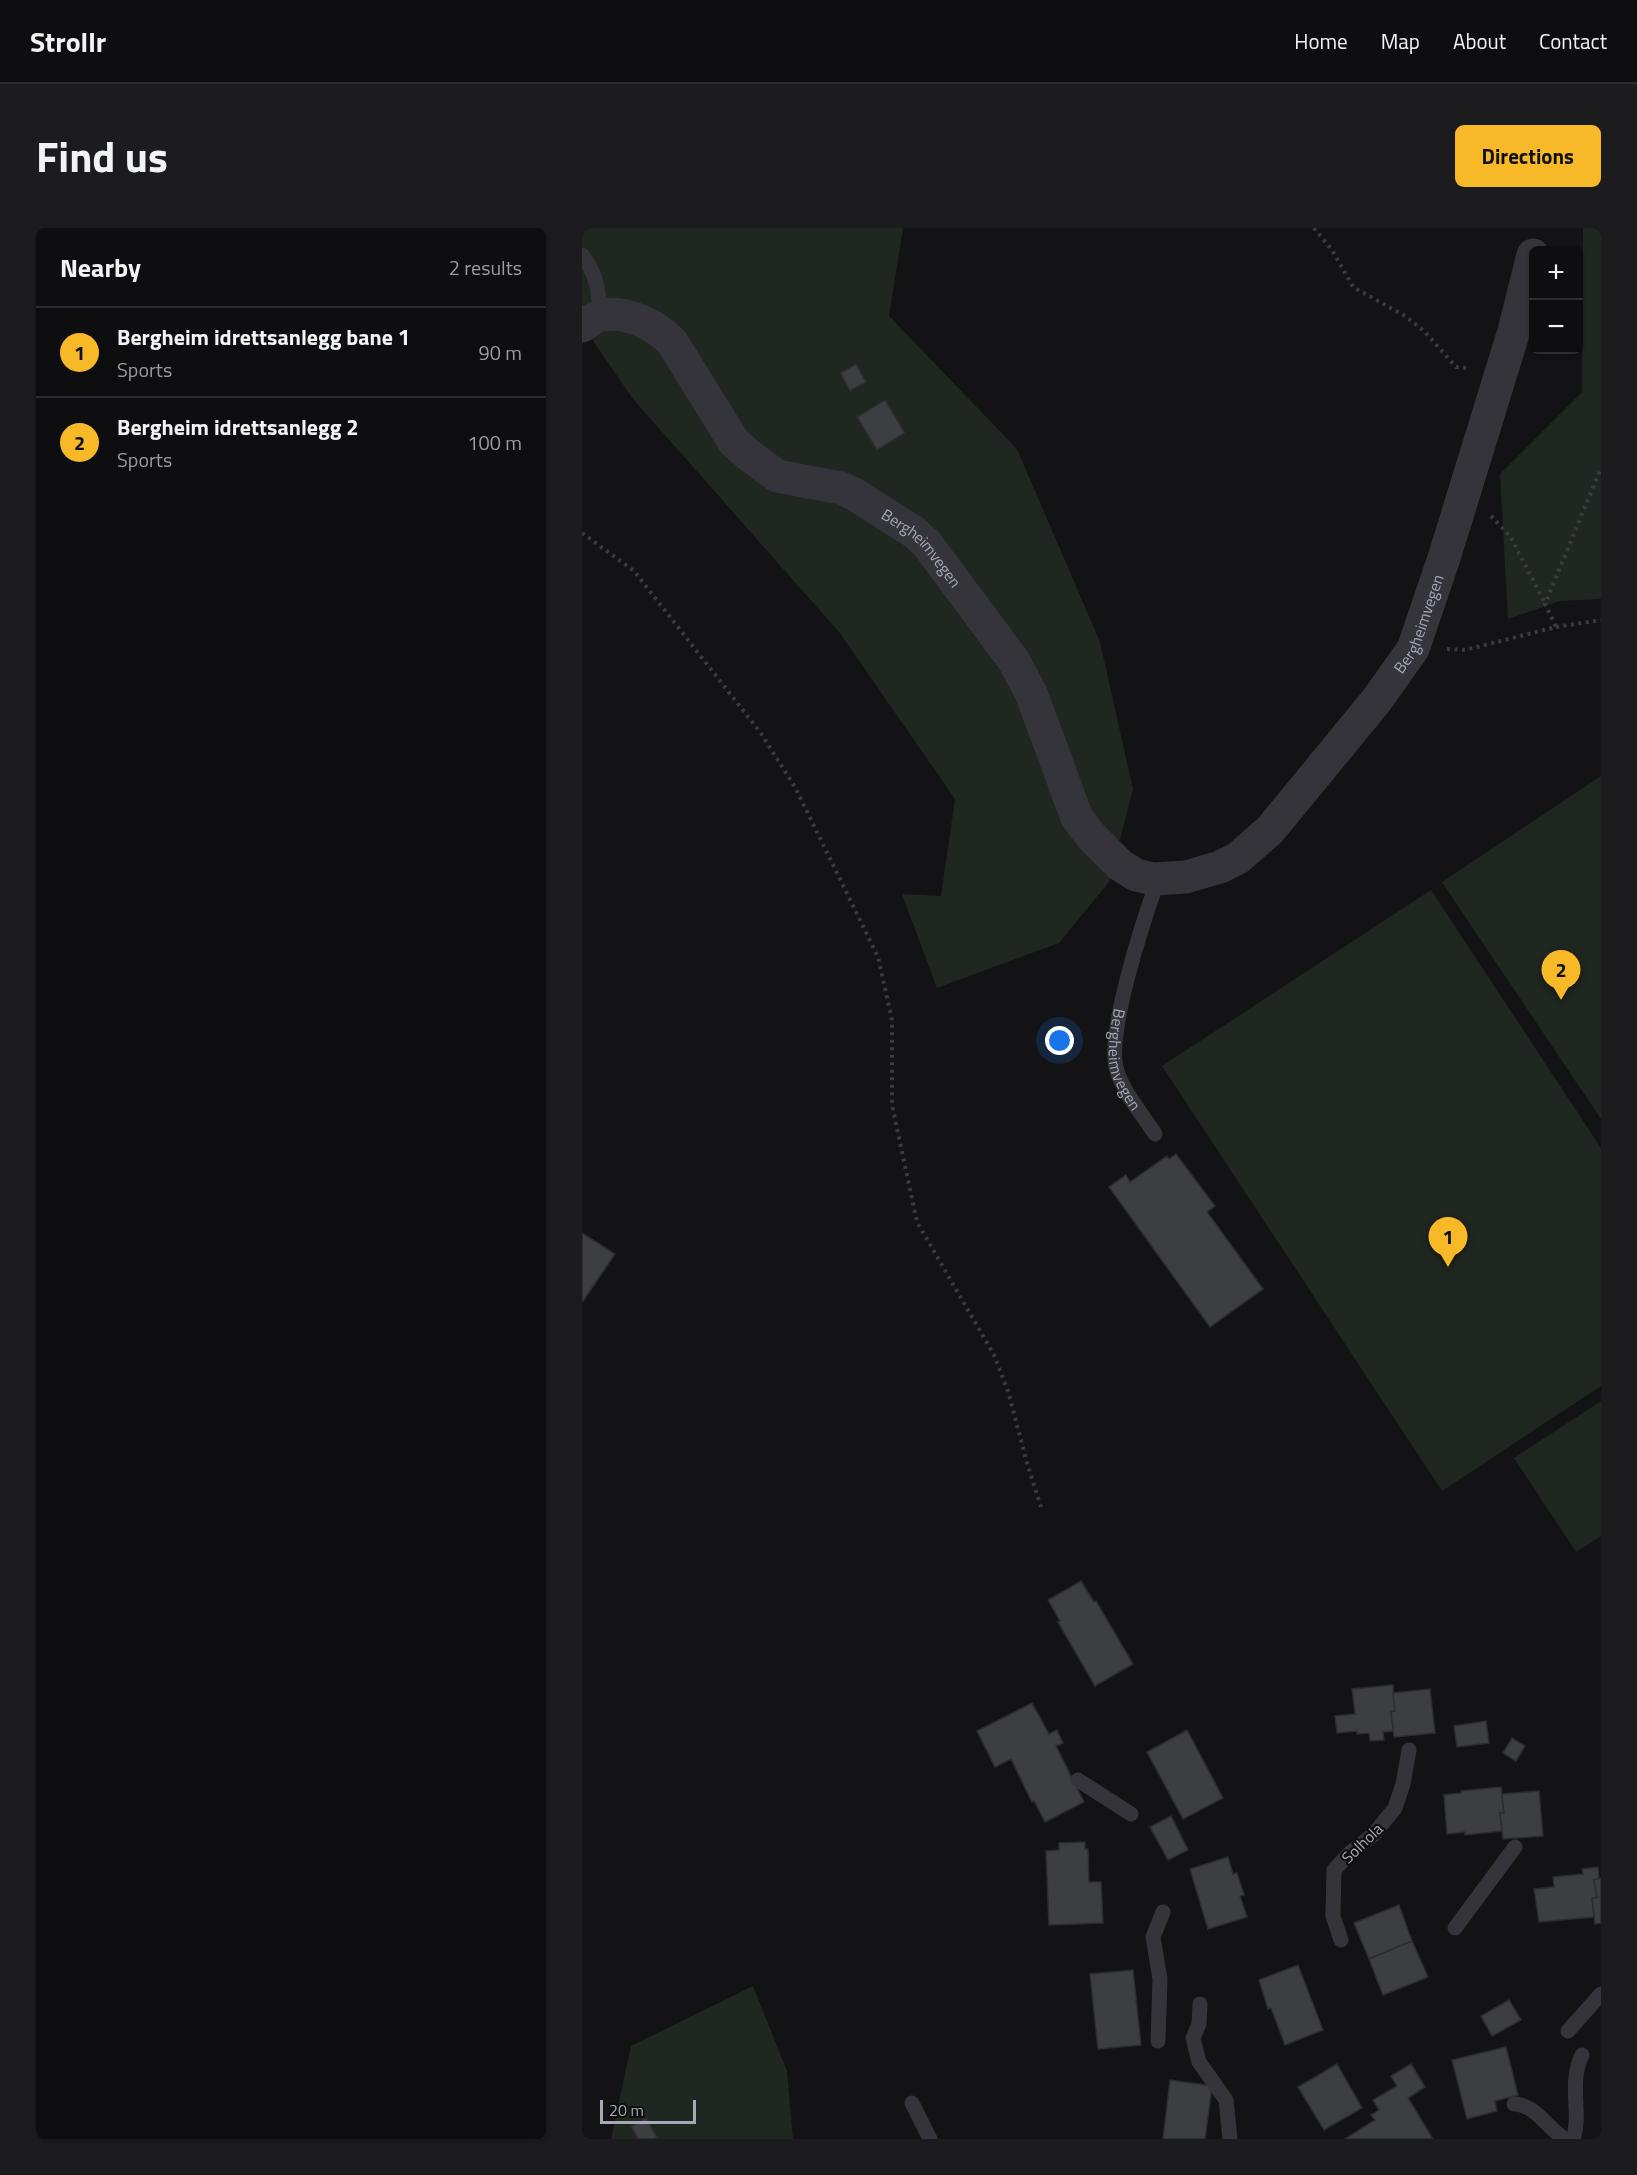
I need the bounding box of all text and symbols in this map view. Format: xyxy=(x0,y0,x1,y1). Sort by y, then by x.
text: Strollr xyxy=(30,20,106,63)
text: Home xyxy=(1294,25,1348,57)
text: Map xyxy=(1381,25,1420,57)
text: About xyxy=(1453,25,1506,57)
text: Contact xyxy=(1539,25,1607,57)
text: Find us xyxy=(36,124,168,188)
button: Directions xyxy=(1455,125,1601,187)
map controls xyxy=(1529,246,1583,354)
button: + xyxy=(1529,246,1583,300)
text: Nearby xyxy=(60,248,141,287)
text: 2 results xyxy=(449,252,522,283)
button: − xyxy=(1529,300,1583,354)
text: Bergheim idrettsanlegg bane 1 xyxy=(117,320,410,354)
text: 1 xyxy=(74,337,85,368)
text: 90 m xyxy=(478,337,522,368)
text: Sports xyxy=(117,354,172,385)
text: Bergheim idrettsanlegg 2 xyxy=(117,410,359,444)
text: 2 xyxy=(74,427,85,458)
text: 100 m xyxy=(467,427,522,458)
text: Sports xyxy=(117,444,172,475)
street label: Bergheimvegen xyxy=(877,502,967,593)
street label: Bergheimvegen xyxy=(1387,571,1450,678)
pin: 2 xyxy=(1542,950,1580,1000)
street label: Bergheimvegen xyxy=(1103,1007,1147,1115)
your location xyxy=(1045,1026,1074,1055)
pin: 1 xyxy=(1428,1218,1468,1267)
street label: Solhola xyxy=(1336,1817,1388,1869)
scale bar xyxy=(600,2097,696,2124)
text: 20 m xyxy=(609,2098,644,2122)

